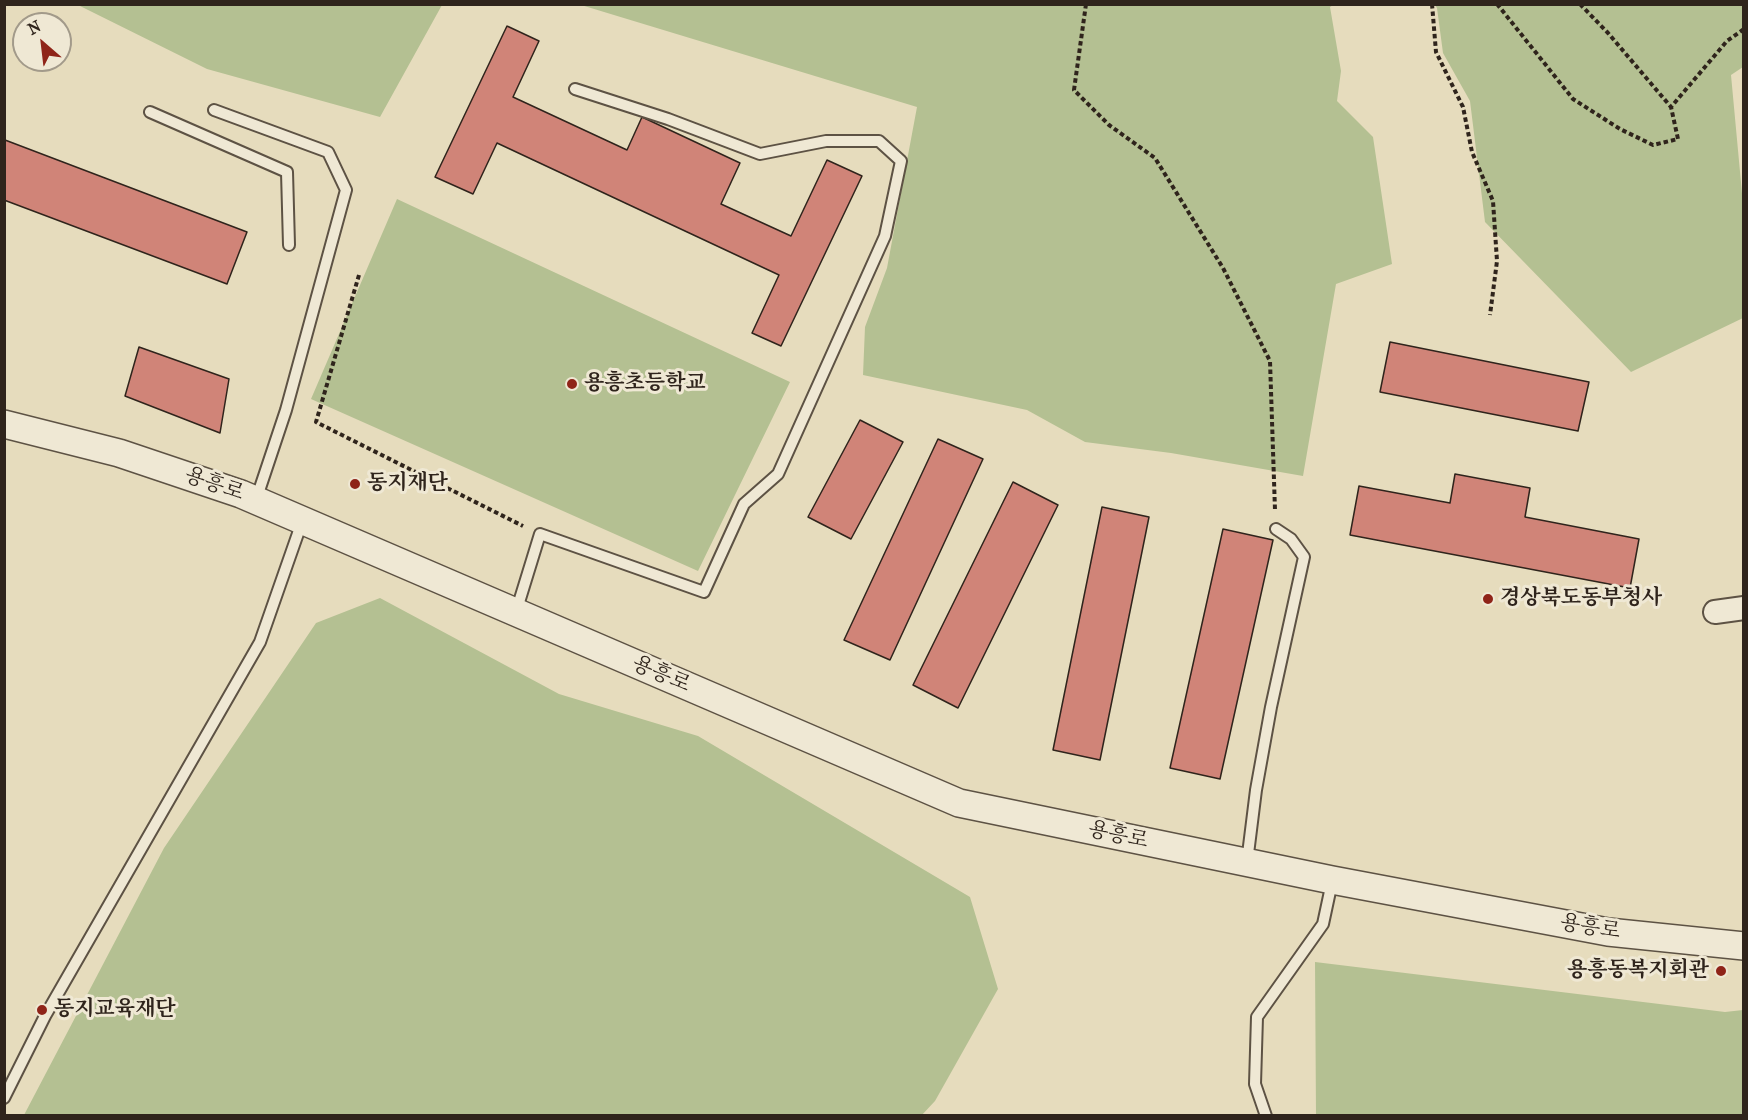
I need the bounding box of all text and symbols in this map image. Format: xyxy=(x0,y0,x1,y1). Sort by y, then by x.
north arrow xyxy=(12,12,72,72)
text: N xyxy=(24,16,44,39)
place label: 용흥초등학교 xyxy=(584,371,706,397)
marker: 용흥초등학교 xyxy=(565,377,579,391)
street label: 용흥로 xyxy=(181,463,247,507)
place label: 동지재단 xyxy=(367,471,448,497)
marker: 동지재단 xyxy=(348,477,362,491)
place label: 경상북도동부청사 xyxy=(1500,586,1662,612)
marker: 경상북도동부청사 xyxy=(1481,592,1495,606)
street label: 용흥로 xyxy=(628,652,694,698)
street label: 용흥로 xyxy=(1086,817,1150,855)
street label: 용흥로 xyxy=(1558,911,1622,945)
place label: 용흥동복지회관 xyxy=(1567,958,1709,984)
marker: 용흥동복지회관 xyxy=(1714,964,1728,978)
place label: 동지교육재단 xyxy=(54,997,176,1023)
marker: 동지교육재단 xyxy=(35,1003,49,1017)

